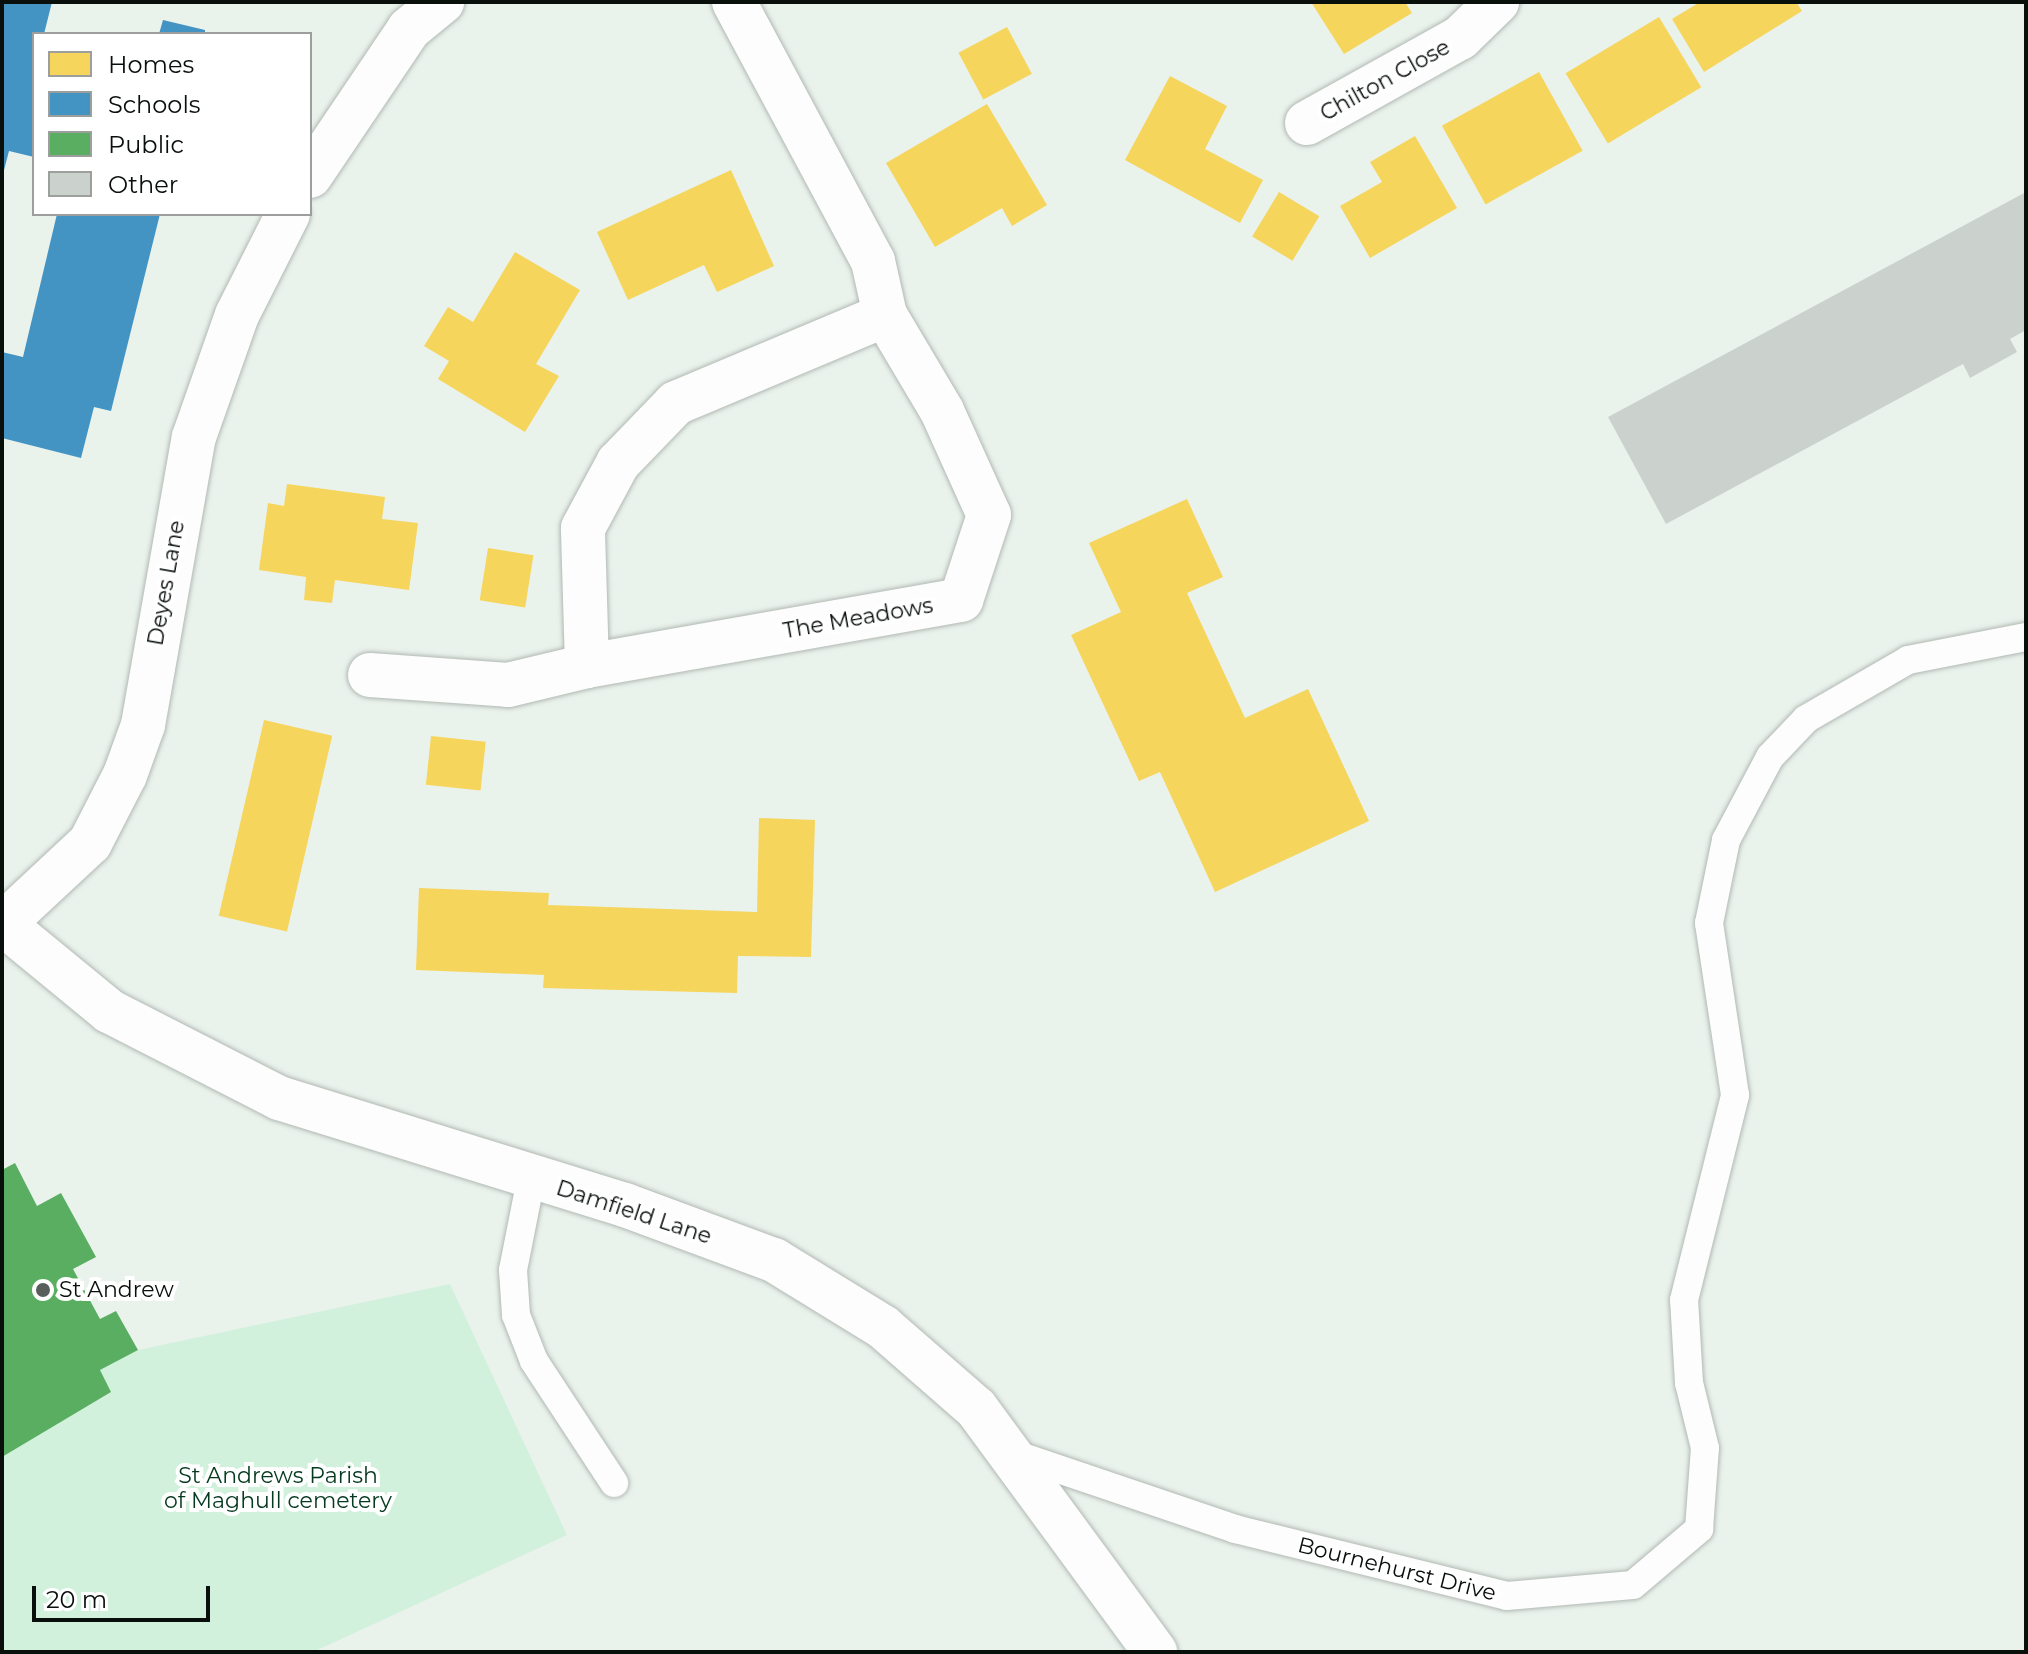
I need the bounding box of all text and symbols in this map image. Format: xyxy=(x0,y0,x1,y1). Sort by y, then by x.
legend xyxy=(32,32,312,216)
street label: Chilton Close xyxy=(1315,33,1455,127)
text: Homes xyxy=(108,50,194,79)
text: Schools xyxy=(108,90,201,119)
text: Public xyxy=(108,130,184,159)
text: Other xyxy=(108,170,178,199)
street label: Deyes Lane xyxy=(142,518,190,648)
street label: The Meadows xyxy=(781,592,935,644)
street label: Damfield Lane xyxy=(553,1174,715,1250)
place label: St Andrew xyxy=(59,1277,174,1303)
marker: St Andrew xyxy=(34,1281,52,1299)
park label: St Andrews Parish of Maghull cemetery xyxy=(164,1462,392,1514)
street label: Bournehurst Drive xyxy=(1295,1532,1499,1606)
scale bar xyxy=(36,1570,214,1620)
text: 20 m xyxy=(46,1585,107,1614)

